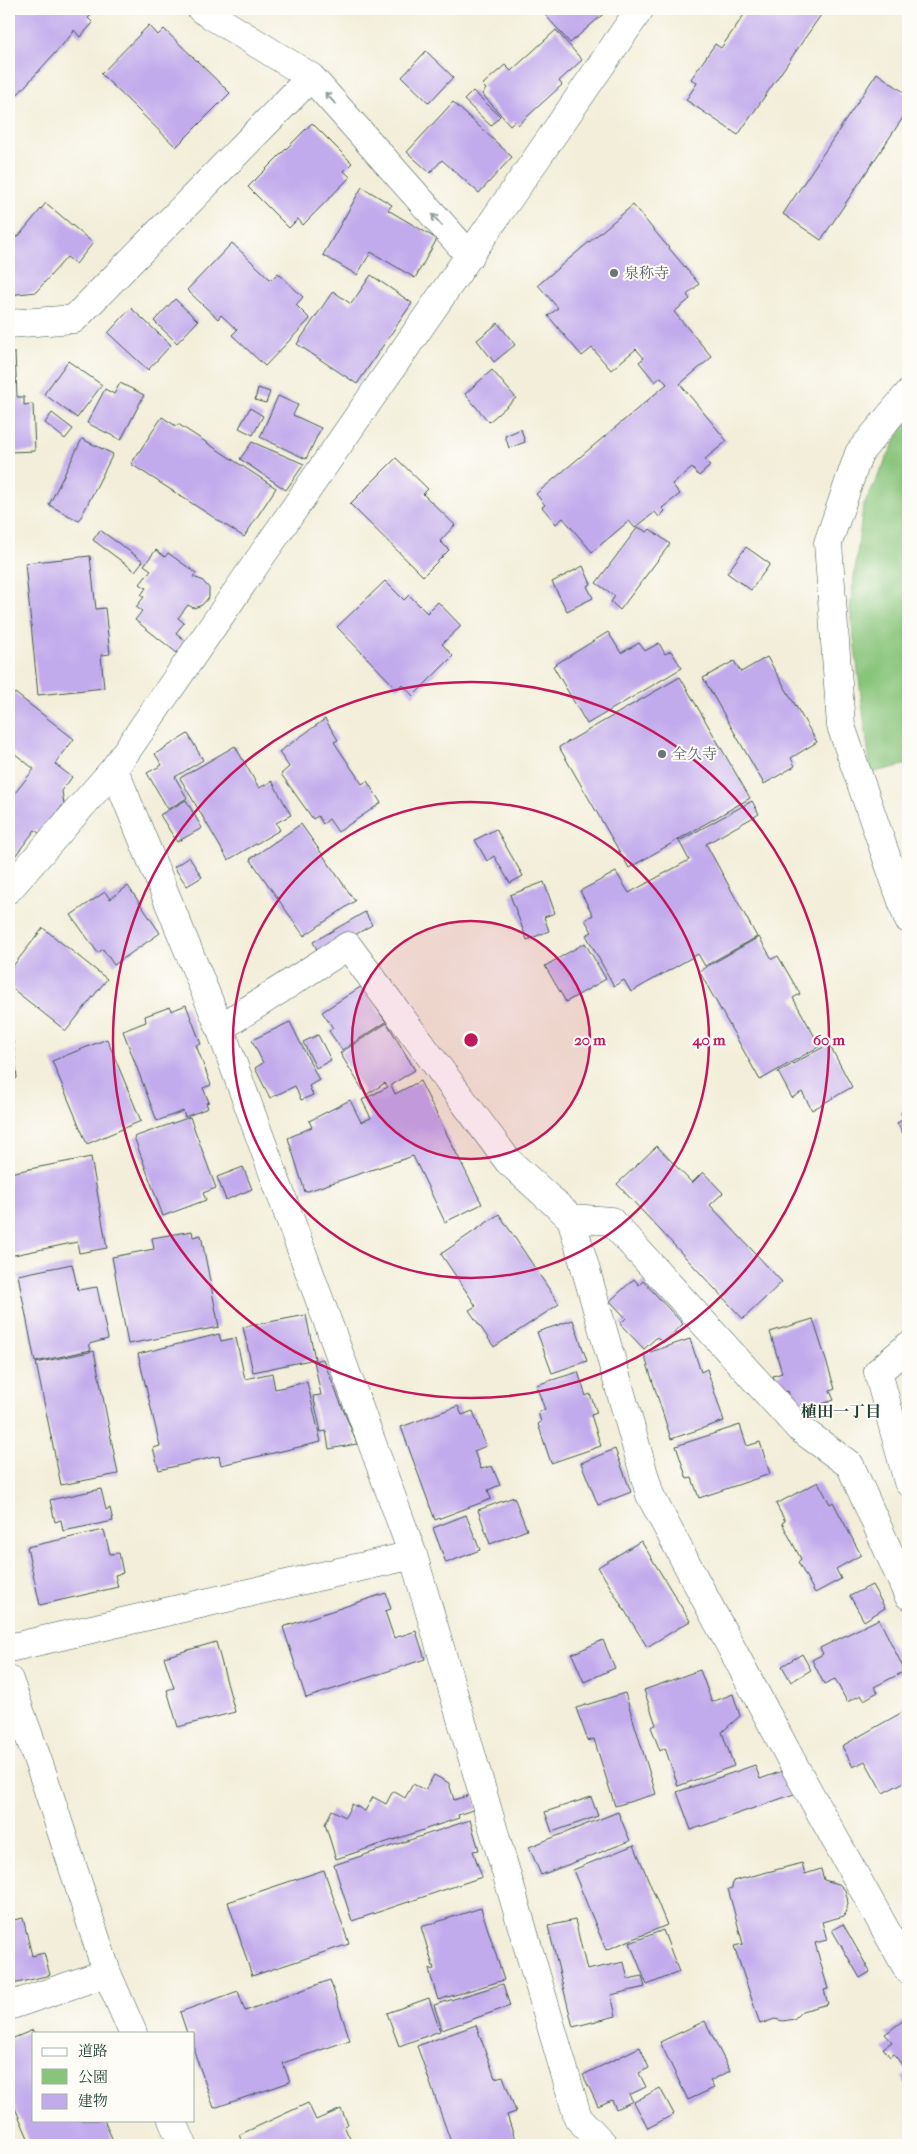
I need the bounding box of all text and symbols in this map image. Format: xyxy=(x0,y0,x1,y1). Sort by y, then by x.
one-way arrow xyxy=(324,92,335,105)
one-way arrow xyxy=(431,213,443,226)
place label: 泉称寺 xyxy=(624,264,669,282)
marker: 泉称寺 xyxy=(608,267,620,279)
place label: 全久寺 xyxy=(672,745,717,763)
marker: 全久寺 xyxy=(656,748,668,760)
centre of rings xyxy=(462,1031,480,1049)
text: 20 m xyxy=(574,1031,606,1049)
text: 40 m xyxy=(692,1031,726,1049)
text: 60 m xyxy=(813,1031,846,1049)
district label: 植田一丁目 xyxy=(801,1402,881,1421)
legend xyxy=(32,2032,195,2122)
text: 道路 xyxy=(78,2042,108,2060)
text: 公園 xyxy=(78,2068,108,2086)
text: 建物 xyxy=(78,2092,108,2110)

